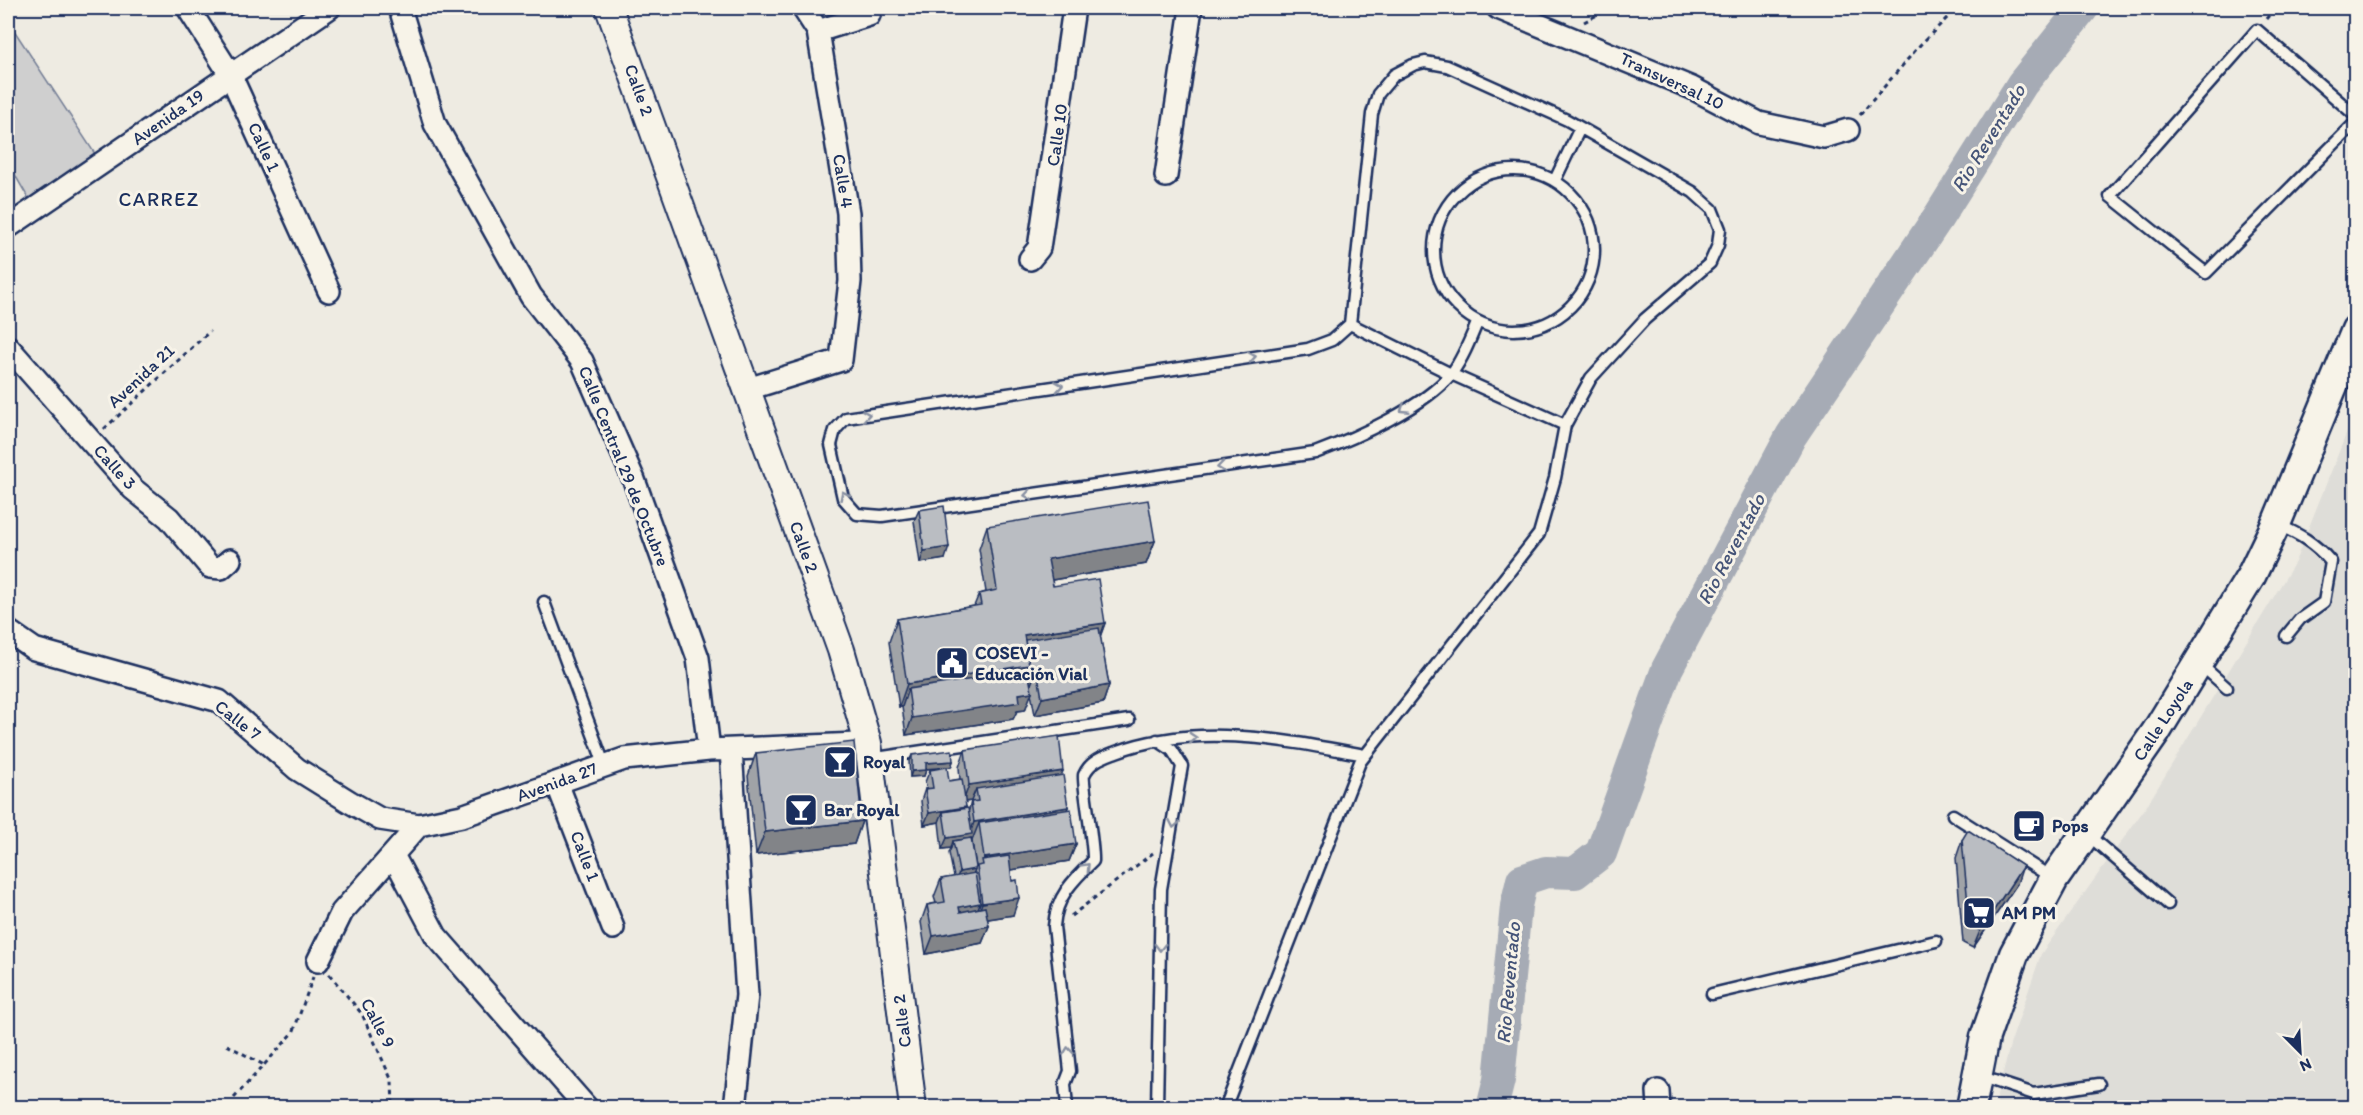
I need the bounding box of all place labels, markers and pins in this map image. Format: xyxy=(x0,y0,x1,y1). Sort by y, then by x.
place label: COSEVI - Educación Vial xyxy=(975,642,1088,685)
public building icon: COSEVI - Educación Vial xyxy=(934,645,970,681)
bar icon: Royal xyxy=(822,744,858,780)
place label: Royal xyxy=(863,751,906,773)
bar icon: Bar Royal xyxy=(783,792,819,828)
place label: Bar Royal xyxy=(824,799,900,821)
cafe icon: Pops xyxy=(2011,808,2047,844)
place label: Pops xyxy=(2052,815,2089,837)
supermarket icon: AM PM xyxy=(1961,895,1997,931)
place label: AM PM xyxy=(2001,902,2056,924)

